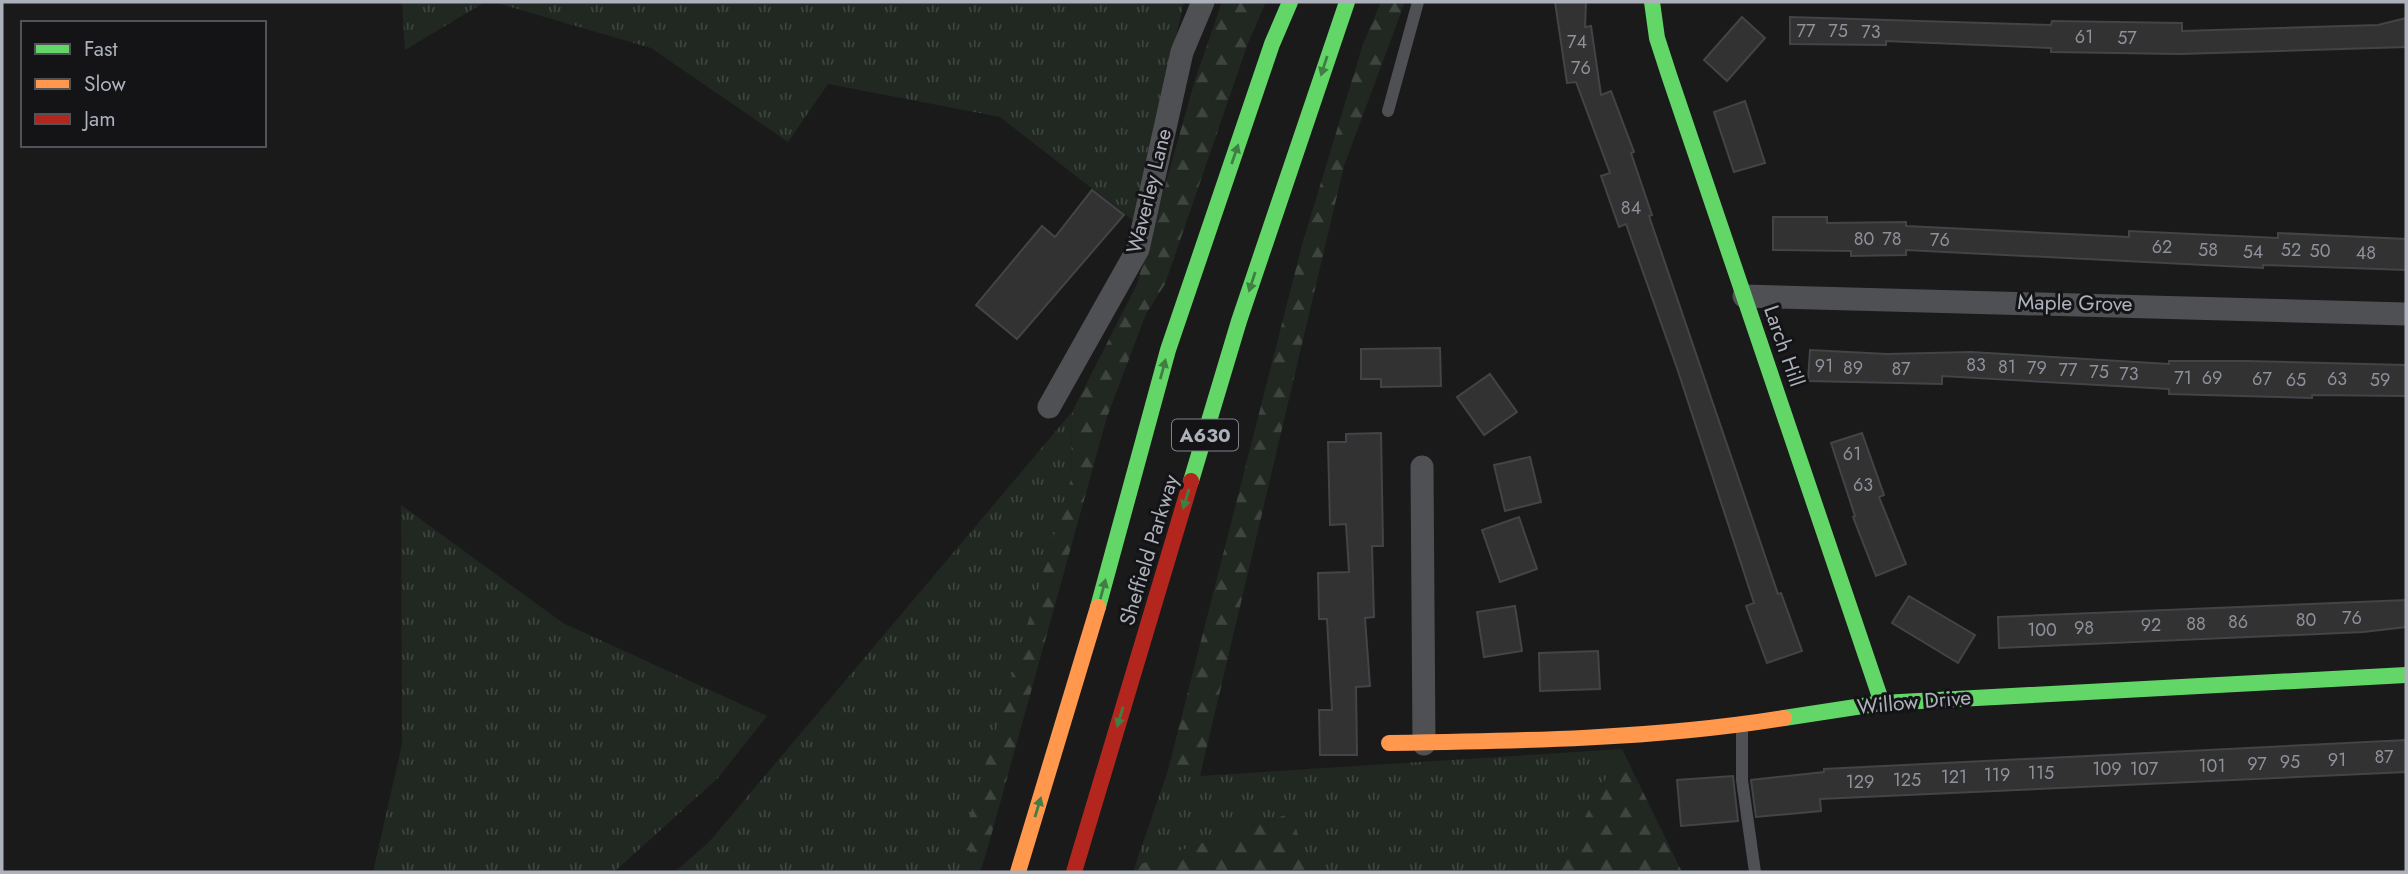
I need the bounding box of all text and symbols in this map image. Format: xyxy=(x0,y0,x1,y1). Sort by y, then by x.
house number: 77 xyxy=(1797,18,1816,44)
house number: 75 xyxy=(1828,18,1848,44)
house number: 73 xyxy=(1861,19,1881,45)
legend xyxy=(21,21,266,147)
house number: 61 xyxy=(2075,24,2093,50)
house number: 57 xyxy=(2117,25,2137,51)
house number: 74 xyxy=(1567,29,1587,55)
text: Fast xyxy=(84,34,117,64)
one-way arrow xyxy=(1318,55,1329,76)
house number: 76 xyxy=(1571,55,1591,81)
text: Slow xyxy=(84,69,126,99)
text: Jam xyxy=(81,104,116,134)
street label: Waverley Lane xyxy=(1119,125,1179,257)
one-way arrow xyxy=(1230,143,1241,164)
house number: 84 xyxy=(1621,195,1641,221)
house number: 80 xyxy=(1854,226,1875,252)
house number: 78 xyxy=(1882,226,1902,252)
house number: 76 xyxy=(1930,227,1950,253)
house number: 62 xyxy=(2152,234,2172,260)
house number: 58 xyxy=(2198,237,2218,263)
house number: 52 xyxy=(2281,237,2301,263)
house number: 50 xyxy=(2310,238,2331,264)
house number: 54 xyxy=(2243,239,2263,265)
house number: 48 xyxy=(2356,240,2376,266)
one-way arrow xyxy=(1246,271,1257,292)
street label: Maple Grove xyxy=(2017,287,2133,319)
street label: Larch Hill xyxy=(1756,301,1812,391)
house number: 83 xyxy=(1966,352,1986,378)
house number: 91 xyxy=(1815,353,1833,379)
house number: 81 xyxy=(1998,354,2016,380)
house number: 89 xyxy=(1843,355,1863,381)
house number: 79 xyxy=(2027,355,2047,381)
house number: 87 xyxy=(1891,356,1911,382)
house number: 77 xyxy=(2059,357,2078,383)
one-way arrow xyxy=(1158,358,1169,380)
house number: 75 xyxy=(2089,359,2109,385)
house number: 73 xyxy=(2119,361,2139,387)
house number: 71 xyxy=(2174,365,2192,391)
house number: 69 xyxy=(2202,365,2222,391)
house number: 67 xyxy=(2252,366,2272,392)
house number: 63 xyxy=(2327,366,2347,392)
house number: 65 xyxy=(2286,367,2306,393)
house number: 59 xyxy=(2370,367,2390,393)
road number: A630 xyxy=(1172,420,1238,450)
house number: 61 xyxy=(1843,441,1861,467)
street label: Sheffield Parkway xyxy=(1112,470,1186,629)
house number: 63 xyxy=(1853,472,1873,498)
one-way arrow xyxy=(1180,489,1190,510)
one-way arrow xyxy=(1098,578,1109,600)
house number: 76 xyxy=(2342,605,2362,631)
house number: 80 xyxy=(2296,607,2317,633)
house number: 86 xyxy=(2228,609,2248,635)
house number: 88 xyxy=(2186,611,2206,637)
house number: 92 xyxy=(2141,612,2161,638)
house number: 98 xyxy=(2074,615,2094,641)
house number: 100 xyxy=(2027,617,2057,643)
street label: Willow Drive xyxy=(1856,682,1972,722)
one-way arrow xyxy=(1115,707,1125,728)
house number: 87 xyxy=(2374,744,2394,770)
house number: 91 xyxy=(2328,747,2346,773)
house number: 95 xyxy=(2280,749,2300,775)
house number: 97 xyxy=(2247,751,2267,777)
house number: 101 xyxy=(2199,753,2226,779)
house number: 109 xyxy=(2092,756,2122,782)
house number: 107 xyxy=(2130,756,2159,782)
house number: 115 xyxy=(2028,760,2054,786)
house number: 119 xyxy=(1984,762,2010,788)
house number: 121 xyxy=(1941,764,1967,790)
house number: 125 xyxy=(1893,767,1921,793)
house number: 129 xyxy=(1846,769,1874,795)
one-way arrow xyxy=(1034,796,1044,817)

